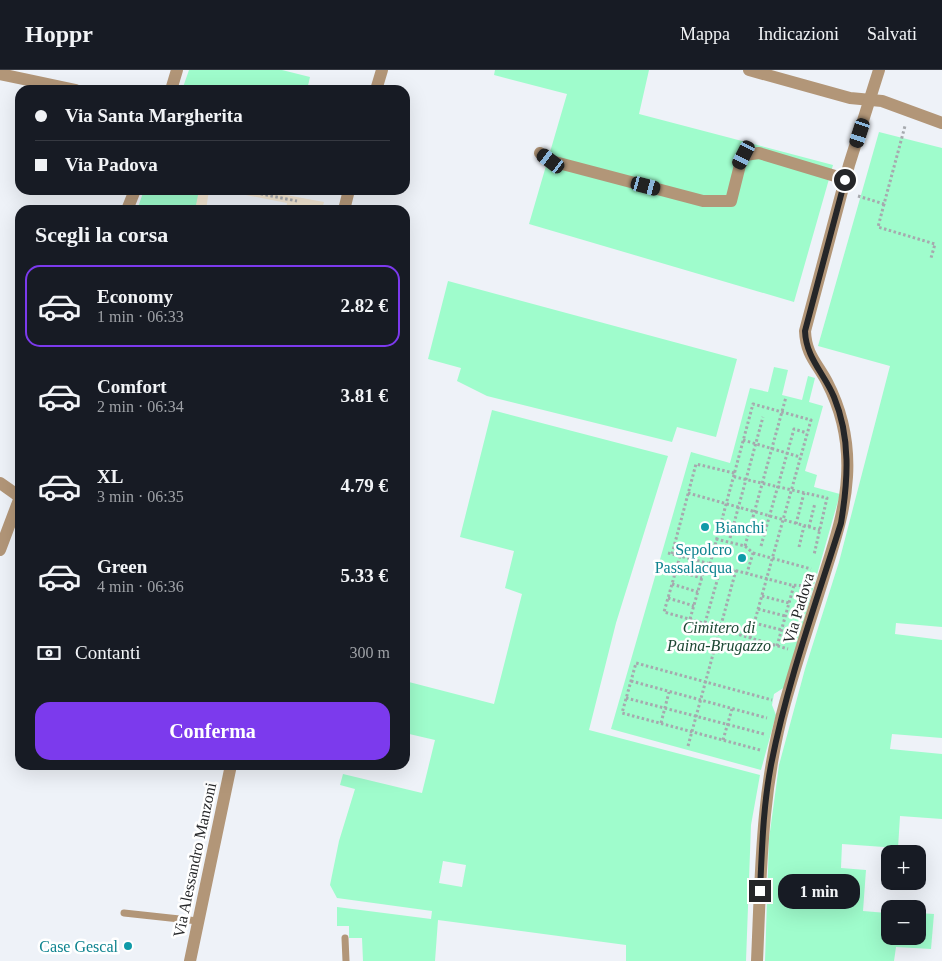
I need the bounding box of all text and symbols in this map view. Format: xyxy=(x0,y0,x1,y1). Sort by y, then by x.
text: Hoppr xyxy=(25,21,93,47)
text: Mappa xyxy=(680,24,730,44)
text: Indicazioni xyxy=(758,24,839,44)
text: Salvati xyxy=(867,24,917,44)
text: Via Santa Margherita xyxy=(65,105,243,126)
car xyxy=(848,116,871,150)
car xyxy=(730,138,757,172)
car xyxy=(534,146,567,176)
text: Via Padova xyxy=(65,154,158,175)
route start xyxy=(834,169,856,191)
car xyxy=(629,175,662,197)
text: Scegli la corsa xyxy=(35,222,168,247)
icon: car xyxy=(37,284,82,329)
text: Economy xyxy=(97,286,173,307)
text: 2.82 € xyxy=(341,295,388,316)
text: 1 min · 06:33 xyxy=(97,308,184,325)
icon: car xyxy=(37,374,82,419)
text: Comfort xyxy=(97,376,167,397)
text: 3.81 € xyxy=(341,385,388,406)
text: 2 min · 06:34 xyxy=(97,398,184,415)
icon: car xyxy=(37,464,82,509)
text: XL xyxy=(97,466,123,487)
text: 4.79 € xyxy=(341,475,388,496)
text: 3 min · 06:35 xyxy=(97,488,184,505)
place label: Bianchi xyxy=(715,519,765,536)
marker: Bianchi xyxy=(699,521,711,533)
place label: Sepolcro Passalacqua xyxy=(655,541,732,577)
marker: Sepolcro Passalacqua xyxy=(736,552,748,564)
icon: car xyxy=(37,554,82,599)
text: Green xyxy=(97,556,147,577)
text: 5.33 € xyxy=(341,565,388,586)
street label: Via Padova xyxy=(780,571,817,646)
text: 4 min · 06:36 xyxy=(97,578,184,595)
park label: Cimitero di Paina-Brugazzo xyxy=(666,619,771,655)
icon: cash xyxy=(35,639,63,667)
text: Contanti xyxy=(75,642,140,663)
text: 300 m xyxy=(350,644,390,661)
button: Conferma xyxy=(35,702,390,760)
street label: Via Alessandro Manzoni xyxy=(170,780,219,939)
map controls xyxy=(881,845,926,945)
button: + xyxy=(881,845,926,890)
callout: 1 min xyxy=(778,874,860,908)
route end xyxy=(749,880,771,902)
text: 1 min xyxy=(800,883,838,900)
button: − xyxy=(881,900,926,945)
place label: Case Gescal xyxy=(39,938,119,955)
marker: Case Gescal xyxy=(122,940,134,952)

